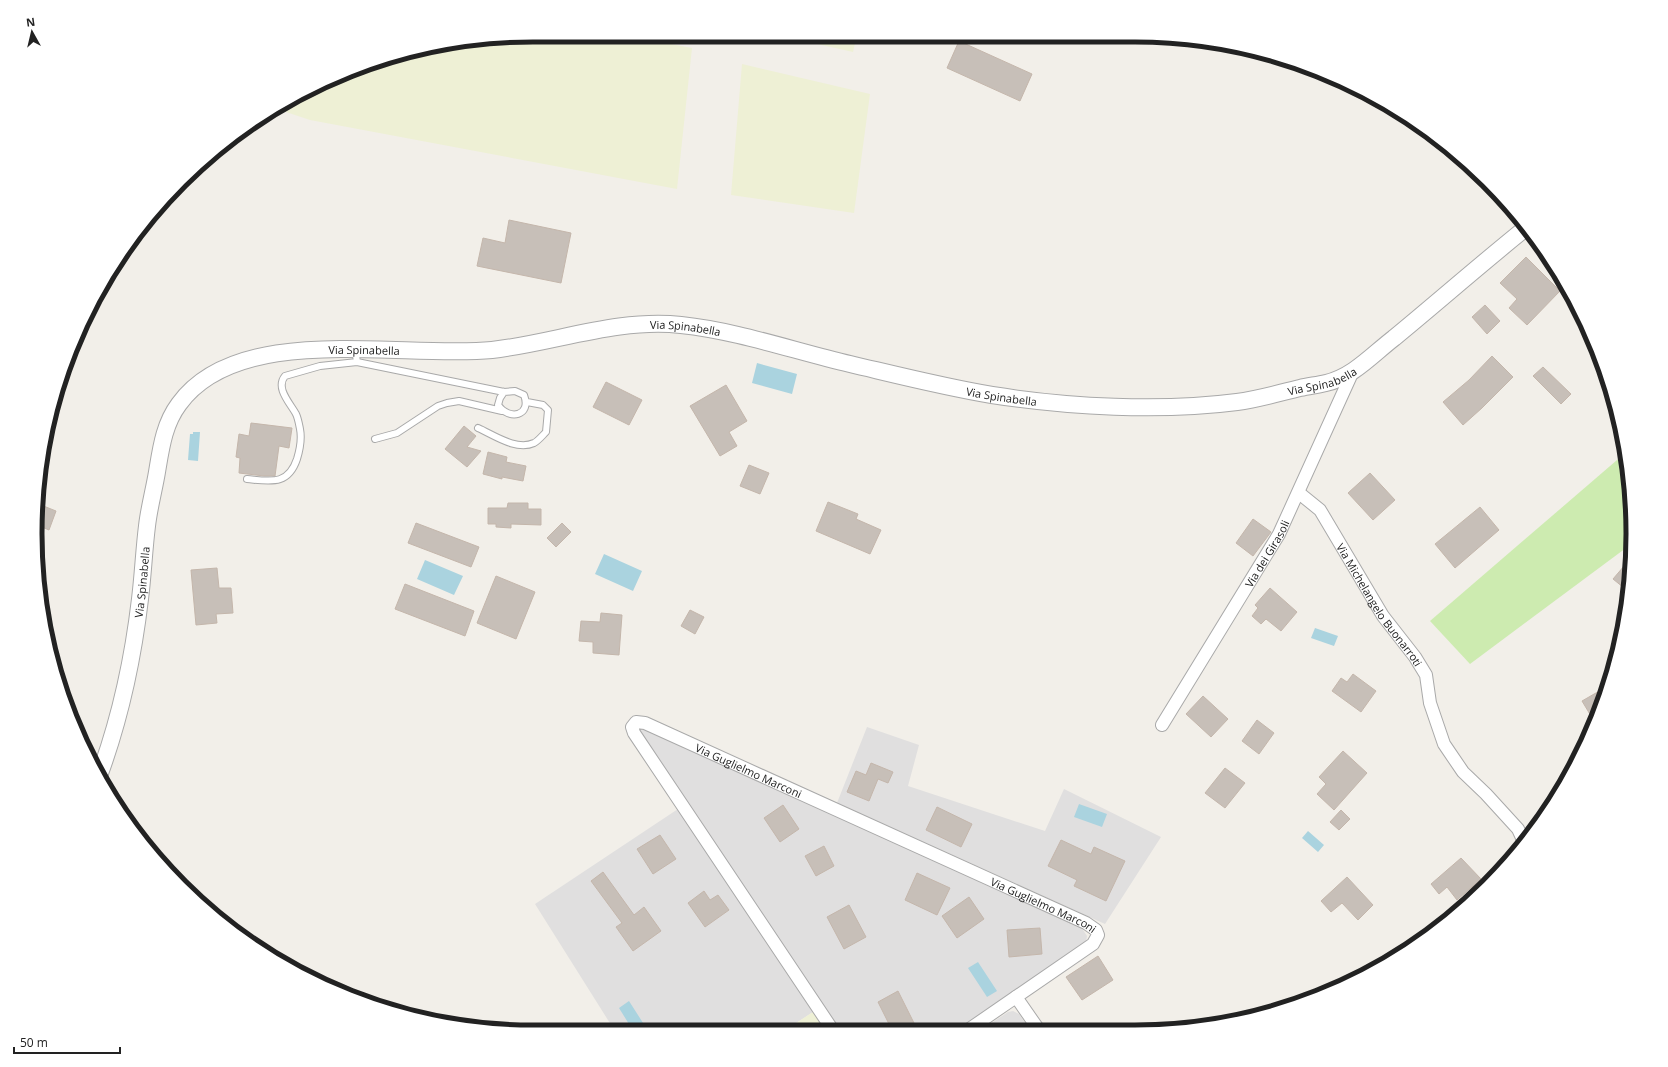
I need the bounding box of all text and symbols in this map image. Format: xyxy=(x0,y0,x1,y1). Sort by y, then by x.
north arrow xyxy=(12,12,52,52)
text: N xyxy=(25,14,36,30)
street label: Via Spinabella xyxy=(650,316,722,339)
street label: Via Spinabella xyxy=(328,341,400,358)
street label: Via Spinabella xyxy=(1286,363,1359,398)
street label: Via Spinabella xyxy=(965,383,1038,408)
street label: Via dei Girasoli xyxy=(1241,517,1292,590)
street label: Via Michelangelo Buonarroti xyxy=(1334,540,1426,669)
street label: Via Spinabella xyxy=(130,546,152,619)
street label: Via Guglielmo Marconi xyxy=(693,739,804,801)
street label: Via Guglielmo Marconi xyxy=(988,873,1100,936)
scale bar xyxy=(14,1029,120,1055)
text: 50 m xyxy=(20,1034,48,1051)

